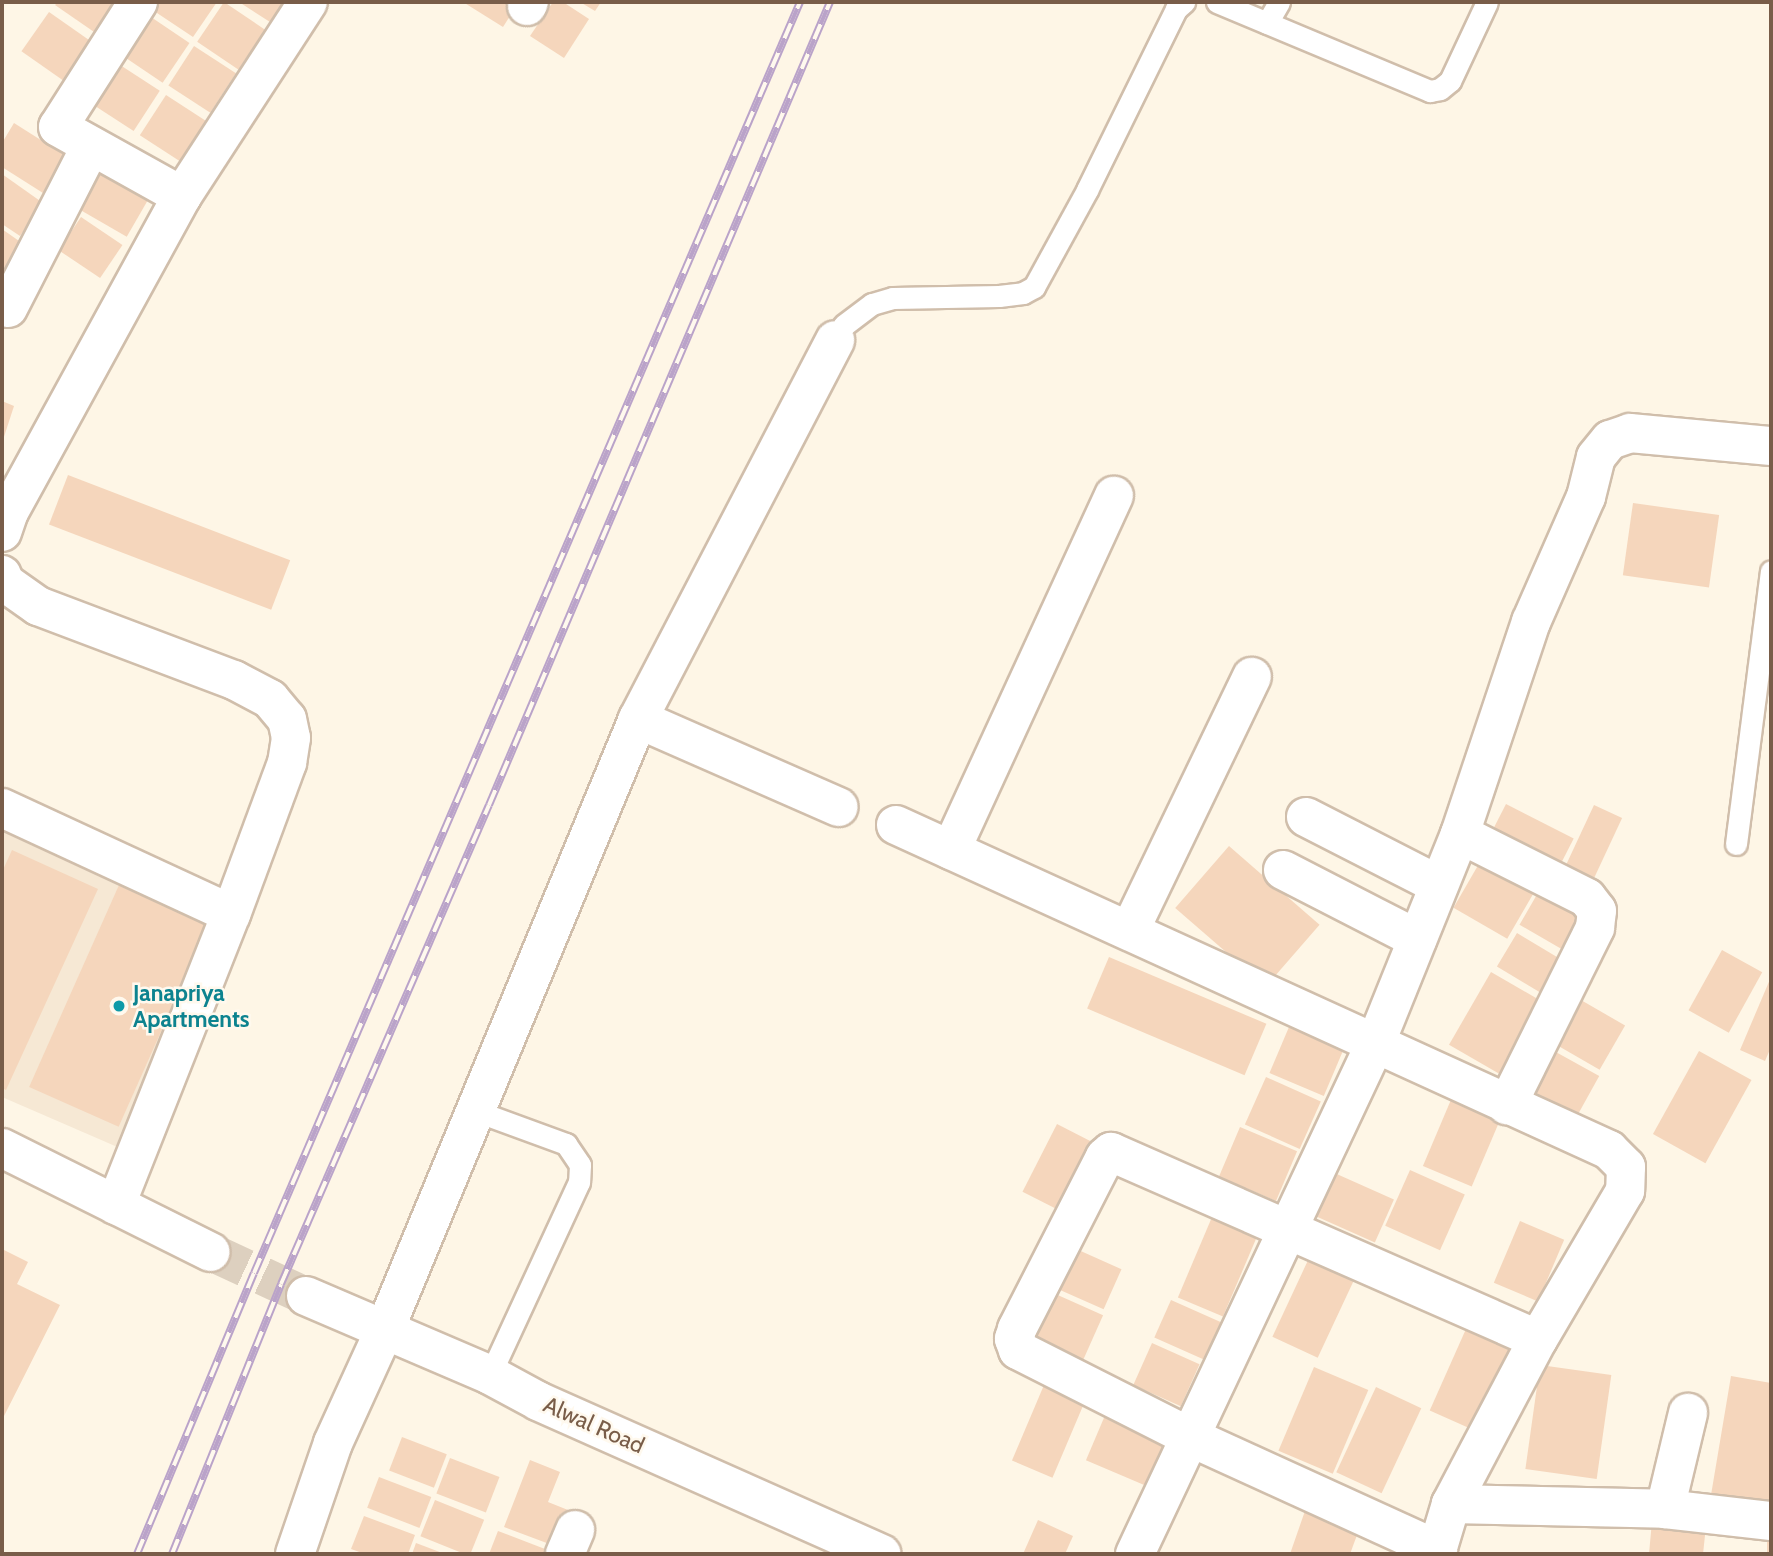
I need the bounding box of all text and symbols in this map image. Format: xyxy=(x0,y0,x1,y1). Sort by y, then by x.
place label: Janapriya Apartments xyxy=(133,979,250,1033)
marker: Janapriya Apartments xyxy=(111,998,127,1014)
street label: Alwal Road xyxy=(539,1391,649,1459)

